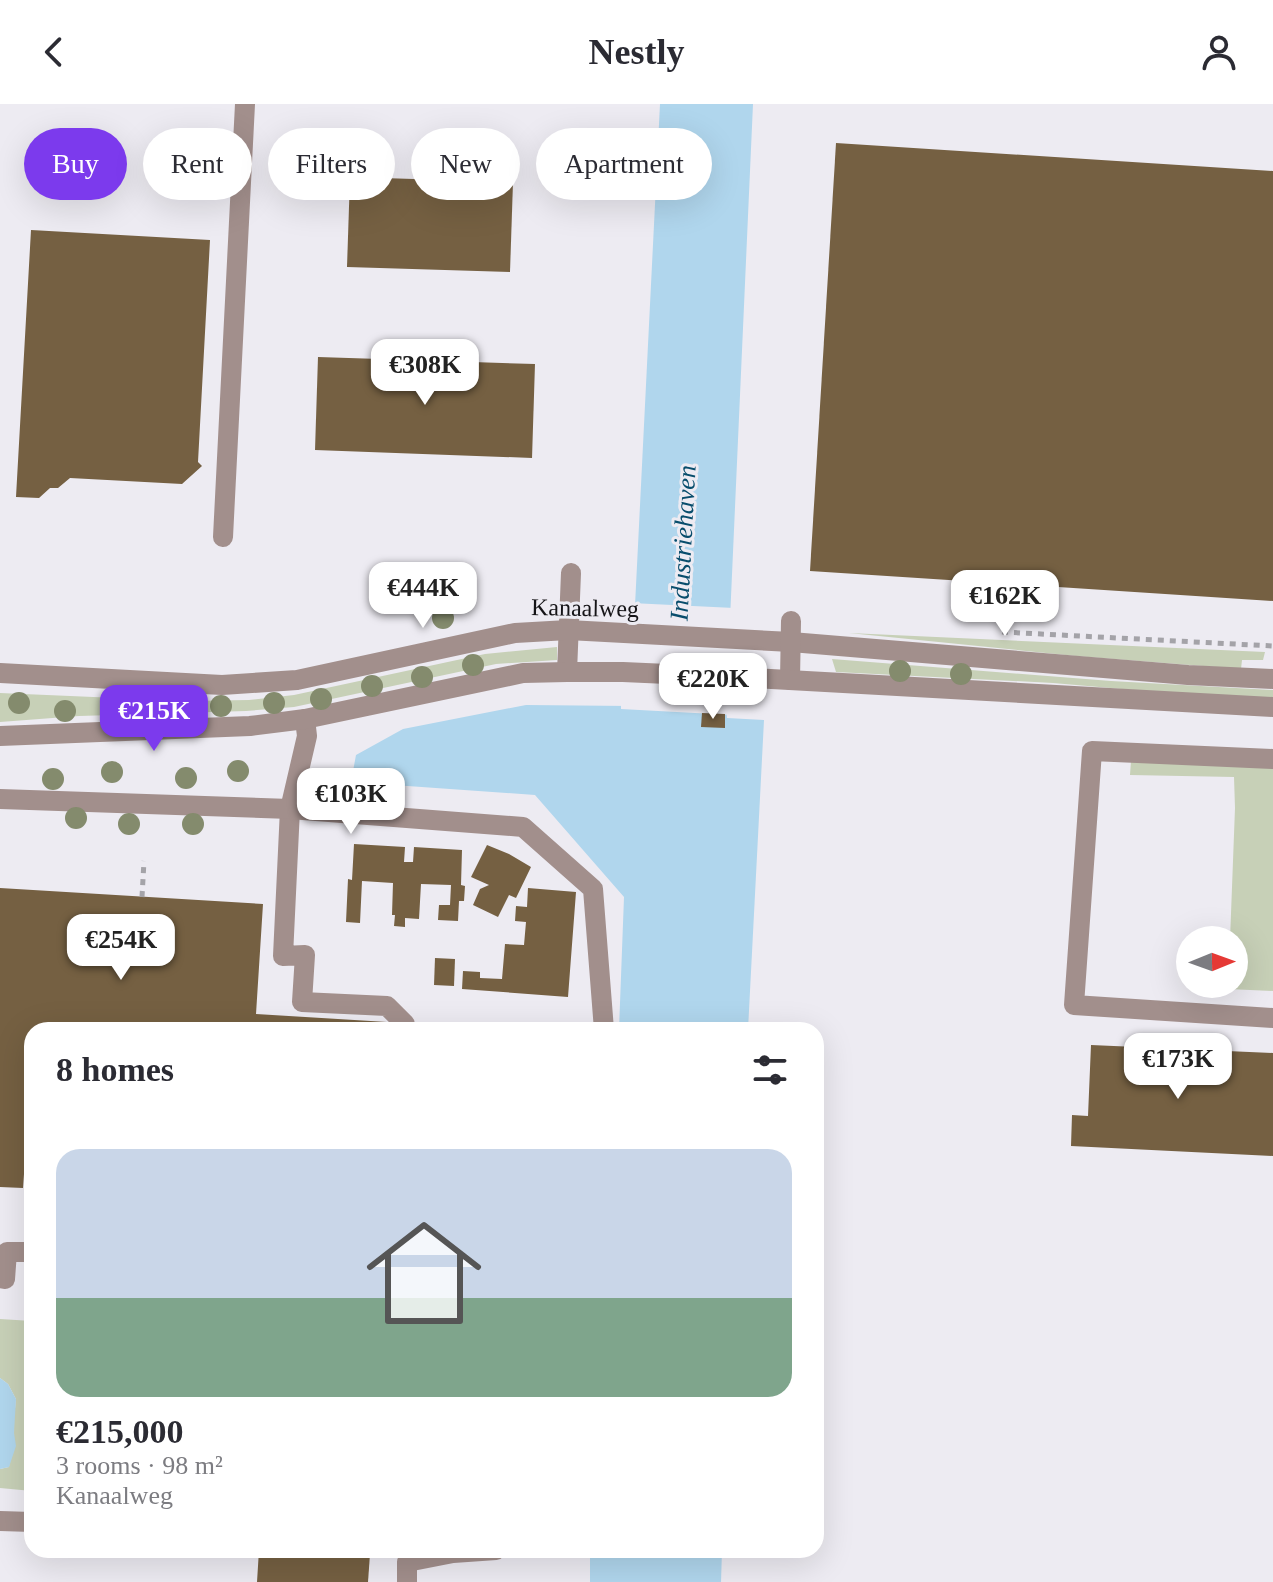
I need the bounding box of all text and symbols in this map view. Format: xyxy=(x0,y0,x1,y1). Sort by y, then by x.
icon: back xyxy=(32,30,76,74)
icon: person xyxy=(1197,30,1241,74)
text: Nestly xyxy=(589,32,684,72)
chip: Buy xyxy=(24,128,127,200)
chip: Rent xyxy=(143,128,252,200)
chip: Filters xyxy=(268,128,395,200)
chip: New xyxy=(411,128,520,200)
chip: Apartment xyxy=(536,128,712,200)
pin: €308K xyxy=(369,339,481,407)
text: €308K xyxy=(389,350,461,379)
water label: Industriehaven xyxy=(664,464,702,623)
pin: €444K xyxy=(367,562,479,630)
pin: €162K xyxy=(949,570,1061,638)
text: €444K xyxy=(387,573,459,602)
text: €162K xyxy=(969,581,1041,610)
street label: Kanaalweg xyxy=(531,594,639,622)
pin: €220K xyxy=(657,653,769,721)
text: €220K xyxy=(677,664,749,693)
pin: €215K xyxy=(98,685,210,753)
text: €215K xyxy=(118,696,190,725)
pin: €103K xyxy=(295,768,407,836)
text: €103K xyxy=(315,779,387,808)
pin: €254K xyxy=(65,914,177,982)
text: €254K xyxy=(85,925,157,954)
north arrow xyxy=(1176,926,1248,998)
map controls xyxy=(1176,926,1248,998)
pin: €173K xyxy=(1122,1033,1234,1101)
text: €173K xyxy=(1142,1044,1214,1073)
icon: filters xyxy=(748,1048,792,1092)
text: 8 homes xyxy=(56,1051,174,1088)
icon: home xyxy=(352,1201,496,1345)
text: €215,000 xyxy=(56,1413,184,1450)
text: 3 rooms · 98 m² xyxy=(56,1451,223,1480)
text: Kanaalweg xyxy=(56,1481,173,1510)

